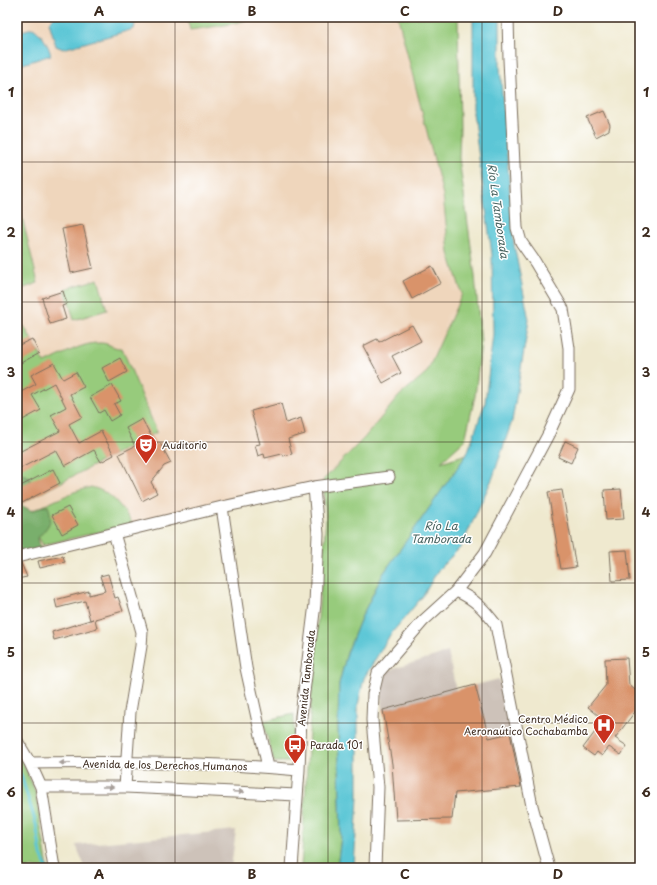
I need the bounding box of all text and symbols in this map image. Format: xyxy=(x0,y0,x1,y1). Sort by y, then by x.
text: A xyxy=(94,1,104,20)
text: B xyxy=(248,1,257,20)
text: C xyxy=(400,1,410,20)
text: D xyxy=(553,1,563,20)
text: 1 xyxy=(8,82,14,101)
text: 1 xyxy=(643,82,649,101)
water label: Río La Tamborada xyxy=(483,162,514,261)
text: 2 xyxy=(6,222,16,241)
text: 2 xyxy=(641,222,651,241)
text: 3 xyxy=(7,362,16,381)
text: 3 xyxy=(642,362,651,381)
theatre icon: Auditorio xyxy=(133,432,159,465)
place label: Auditorio xyxy=(162,437,207,452)
text: 4 xyxy=(7,502,16,521)
text: 4 xyxy=(642,502,651,521)
water label: Río La Tamborada xyxy=(411,517,472,547)
street label: Avenida Tamborada xyxy=(293,628,318,727)
text: 5 xyxy=(7,642,15,661)
text: 5 xyxy=(642,642,650,661)
place label: Centro Médico Aeronaútico Cochabamba xyxy=(464,711,589,738)
hospital icon: Centro Médico Aeronaútico Cochabamba xyxy=(591,712,617,745)
bus stop icon: Parada 101 xyxy=(282,732,308,765)
place label: Parada 101 xyxy=(310,737,363,752)
street label: Avenida de los Derechos Humanos xyxy=(82,756,248,773)
one-way arrow xyxy=(58,760,71,766)
text: 6 xyxy=(6,782,16,801)
text: 6 xyxy=(641,782,651,801)
one-way arrow xyxy=(102,784,115,790)
one-way arrow xyxy=(231,789,244,796)
text: A xyxy=(94,864,104,883)
text: B xyxy=(248,864,257,883)
text: C xyxy=(400,864,410,883)
text: D xyxy=(553,864,563,883)

